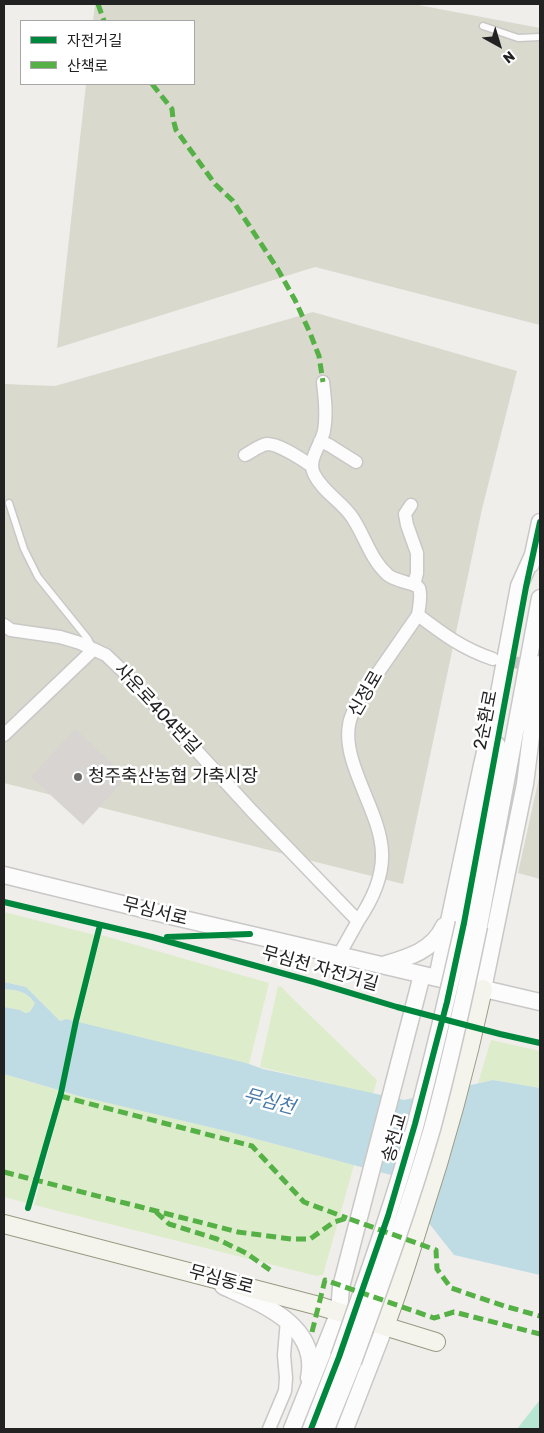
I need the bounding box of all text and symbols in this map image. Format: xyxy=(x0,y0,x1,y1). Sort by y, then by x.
legend xyxy=(20,20,195,85)
north arrow xyxy=(474,20,524,70)
text: 자전거길 xyxy=(67,32,122,50)
text: N xyxy=(499,47,518,67)
text: 산책로 xyxy=(67,57,108,75)
street label: 사운로404번길 xyxy=(109,659,205,759)
street label: 신정로 xyxy=(344,667,388,721)
street label: 2순환로 xyxy=(470,688,502,752)
place label: 청주축산농협 가축시장 xyxy=(88,766,258,788)
marker: 청주축산농협 가축시장 xyxy=(72,771,84,783)
street label: 무심서로 xyxy=(120,894,190,930)
street label: 무심천 자전거길 xyxy=(259,942,381,996)
water label: 무심천 xyxy=(241,1084,297,1120)
street label: 송천교 xyxy=(378,1111,412,1165)
street label: 무심동로 xyxy=(186,1261,256,1299)

